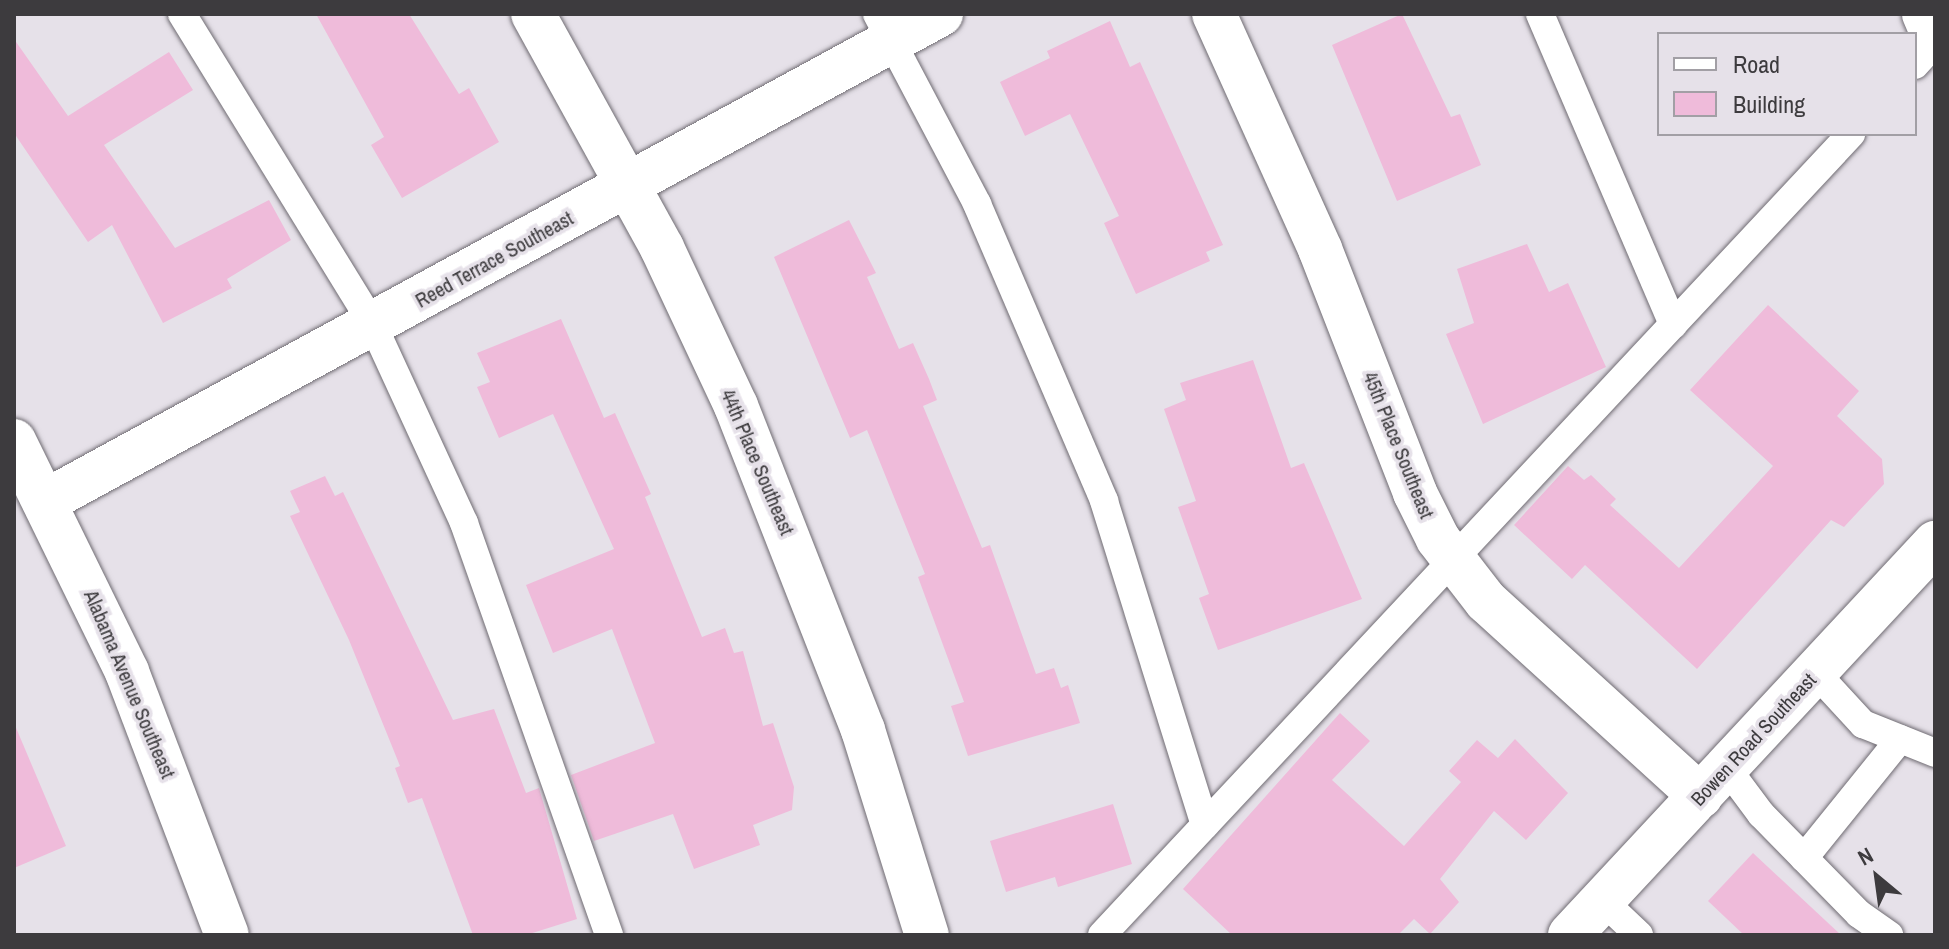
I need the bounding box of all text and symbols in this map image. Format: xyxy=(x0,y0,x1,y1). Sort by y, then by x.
legend xyxy=(1657,32,1917,136)
text: Road xyxy=(1733,48,1780,80)
text: Building xyxy=(1733,88,1805,120)
street label: Reed Terrace Southeast xyxy=(411,206,577,312)
street label: 45th Place Southeast xyxy=(1359,368,1439,522)
street label: 44th Place Southeast xyxy=(716,386,800,538)
street label: Alabama Avenue Southeast xyxy=(79,586,181,782)
street label: Bowen Road Southeast xyxy=(1685,668,1821,810)
north arrow xyxy=(1837,837,1917,917)
text: N xyxy=(1852,840,1878,872)

